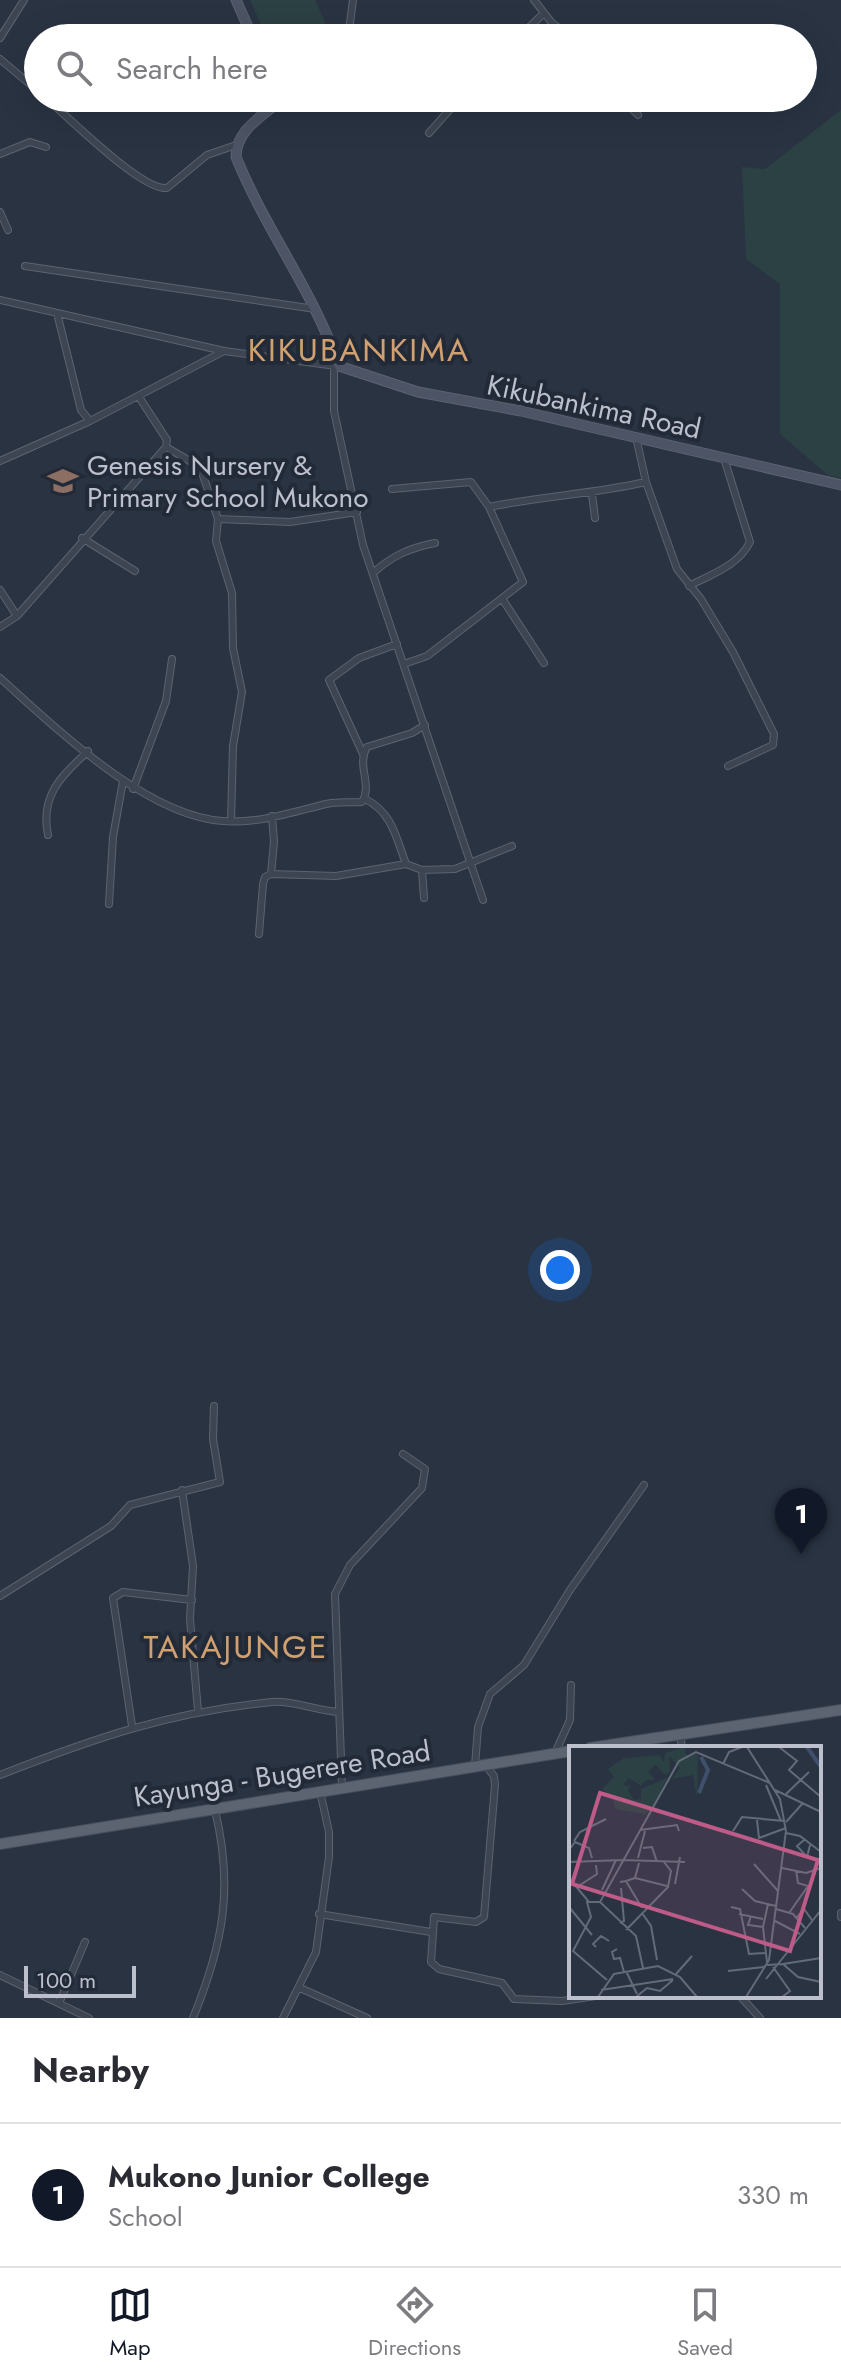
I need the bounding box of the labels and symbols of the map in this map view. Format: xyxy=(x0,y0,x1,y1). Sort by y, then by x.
district label: KIKUBANKIMA xyxy=(248,327,470,373)
street label: Kikubankima Road xyxy=(483,364,705,450)
place label: Genesis Nursery & Primary School Mukono xyxy=(87,445,369,518)
school or university icon: Genesis Nursery & Primary School Mukono xyxy=(46,464,80,498)
your location xyxy=(540,1250,580,1290)
pin: 1 xyxy=(775,1488,827,1554)
district label: TAKAJUNGE xyxy=(144,1624,328,1670)
street label: Kayunga - Bugerere Road xyxy=(131,1730,433,1818)
inset map xyxy=(569,1746,821,1998)
scale bar xyxy=(24,1962,136,1998)

